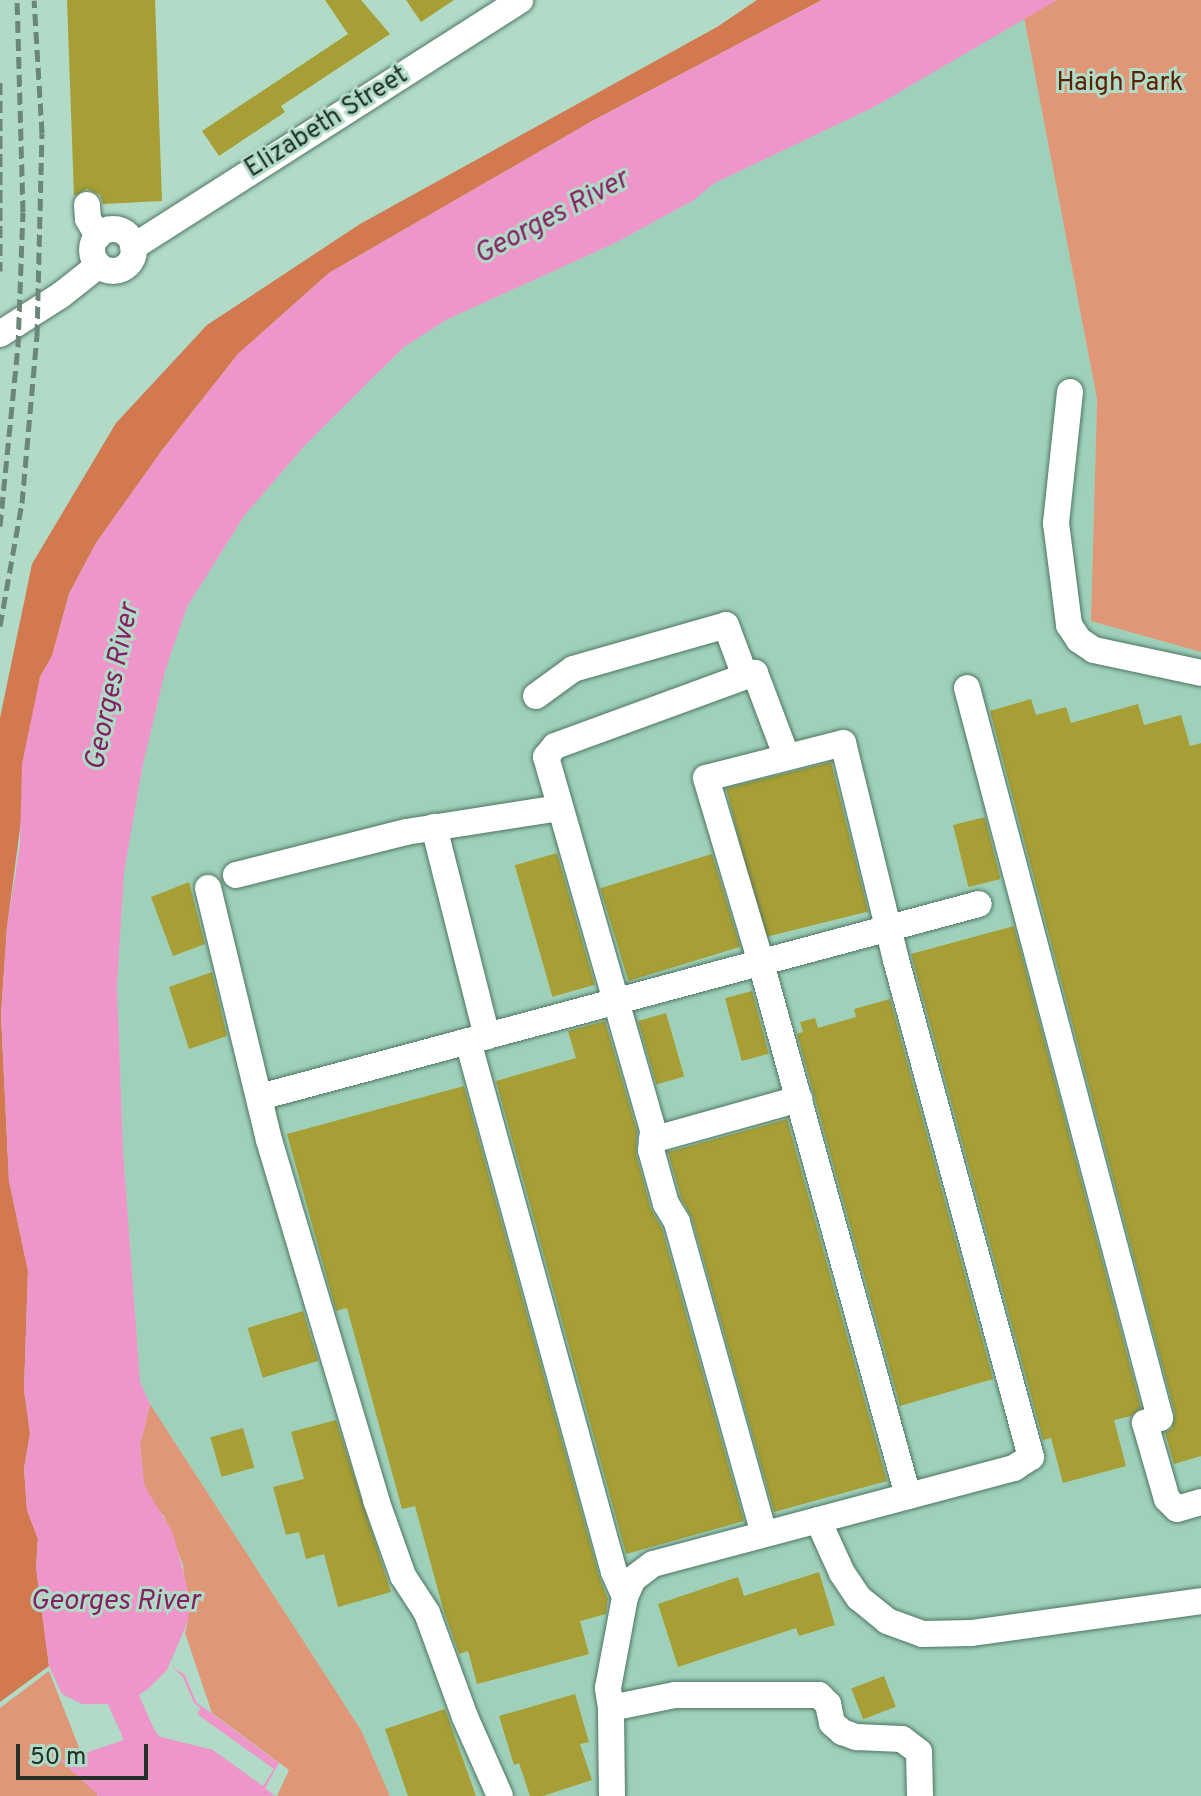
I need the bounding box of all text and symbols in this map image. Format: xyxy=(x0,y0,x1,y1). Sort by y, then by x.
street label: Elizabeth Street xyxy=(240,60,414,186)
park label: Haigh Park xyxy=(1057,68,1183,100)
water label: Georges River xyxy=(469,163,635,273)
water label: Georges River xyxy=(79,601,147,773)
water label: Georges River xyxy=(30,1585,200,1619)
scale bar xyxy=(20,1728,152,1778)
text: 50 m xyxy=(30,1743,86,1773)

